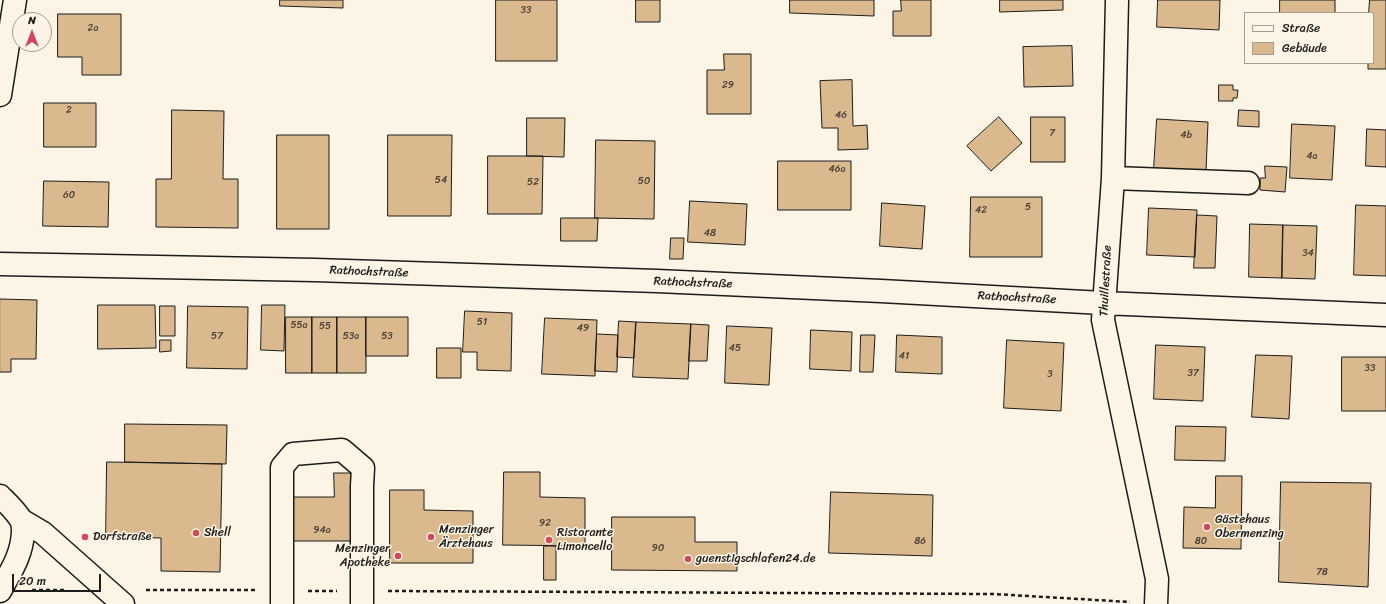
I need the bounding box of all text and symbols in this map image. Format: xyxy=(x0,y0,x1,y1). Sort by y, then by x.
house number: 33 xyxy=(521,4,531,16)
text: N xyxy=(28,11,36,30)
north arrow xyxy=(12,12,52,52)
legend xyxy=(1244,12,1374,64)
text: Straße xyxy=(1282,17,1320,39)
house number: 2a xyxy=(88,22,98,34)
text: Gebäude xyxy=(1282,37,1327,59)
house number: 29 xyxy=(722,79,734,91)
house number: 2 xyxy=(66,104,72,116)
house number: 46 xyxy=(835,109,847,121)
house number: 7 xyxy=(1049,127,1055,139)
house number: 4b xyxy=(1180,129,1192,141)
house number: 4a xyxy=(1306,150,1318,162)
house number: 46a xyxy=(829,163,845,175)
house number: 54 xyxy=(435,174,447,186)
house number: 50 xyxy=(638,175,650,187)
house number: 52 xyxy=(527,176,539,188)
house number: 60 xyxy=(63,189,75,201)
house number: 5 xyxy=(1025,201,1031,213)
house number: 42 xyxy=(975,204,987,216)
house number: 48 xyxy=(704,227,716,239)
street label: Thuillestraße xyxy=(1097,245,1115,317)
house number: 34 xyxy=(1302,247,1314,259)
street label: Rathochstraße xyxy=(329,263,409,281)
street label: Rathochstraße xyxy=(653,274,733,292)
street label: Rathochstraße xyxy=(977,289,1057,307)
house number: 51 xyxy=(477,316,487,328)
house number: 55a xyxy=(290,319,308,331)
house number: 55 xyxy=(319,320,331,332)
house number: 49 xyxy=(577,322,589,334)
house number: 57 xyxy=(211,330,223,342)
house number: 53a xyxy=(343,330,359,342)
house number: 53 xyxy=(381,330,393,342)
house number: 45 xyxy=(729,342,741,354)
house number: 41 xyxy=(899,350,909,362)
house number: 33 xyxy=(1365,362,1375,374)
house number: 37 xyxy=(1187,367,1199,379)
house number: 3 xyxy=(1047,368,1053,380)
place label: Gästehaus Obermenzing xyxy=(1215,513,1284,541)
house number: 92 xyxy=(539,517,551,529)
marker: Gästehaus Obermenzing xyxy=(1202,522,1212,532)
place label: Menzinger Ärztehaus xyxy=(439,523,494,551)
house number: 94a xyxy=(313,524,331,536)
place label: Shell xyxy=(204,526,231,540)
place label: Ristorante Limoncello xyxy=(557,526,613,554)
marker: Shell xyxy=(191,528,201,538)
place label: Dorfstraße xyxy=(93,530,152,544)
marker: Dorfstraße xyxy=(80,532,90,542)
marker: Menzinger Ärztehaus xyxy=(426,532,436,542)
marker: Ristorante Limoncello xyxy=(544,535,554,545)
house number: 86 xyxy=(914,535,926,547)
house number: 80 xyxy=(1195,535,1207,547)
place label: Menzinger Apotheke xyxy=(335,542,390,570)
house number: 90 xyxy=(652,542,664,554)
marker: Menzinger Apotheke xyxy=(393,551,403,561)
place label: guenstigschlafen24.de xyxy=(696,552,815,566)
marker: guenstigschlafen24.de xyxy=(683,554,693,564)
scale bar xyxy=(14,566,103,592)
house number: 78 xyxy=(1316,566,1328,578)
text: 20 m xyxy=(19,570,46,592)

